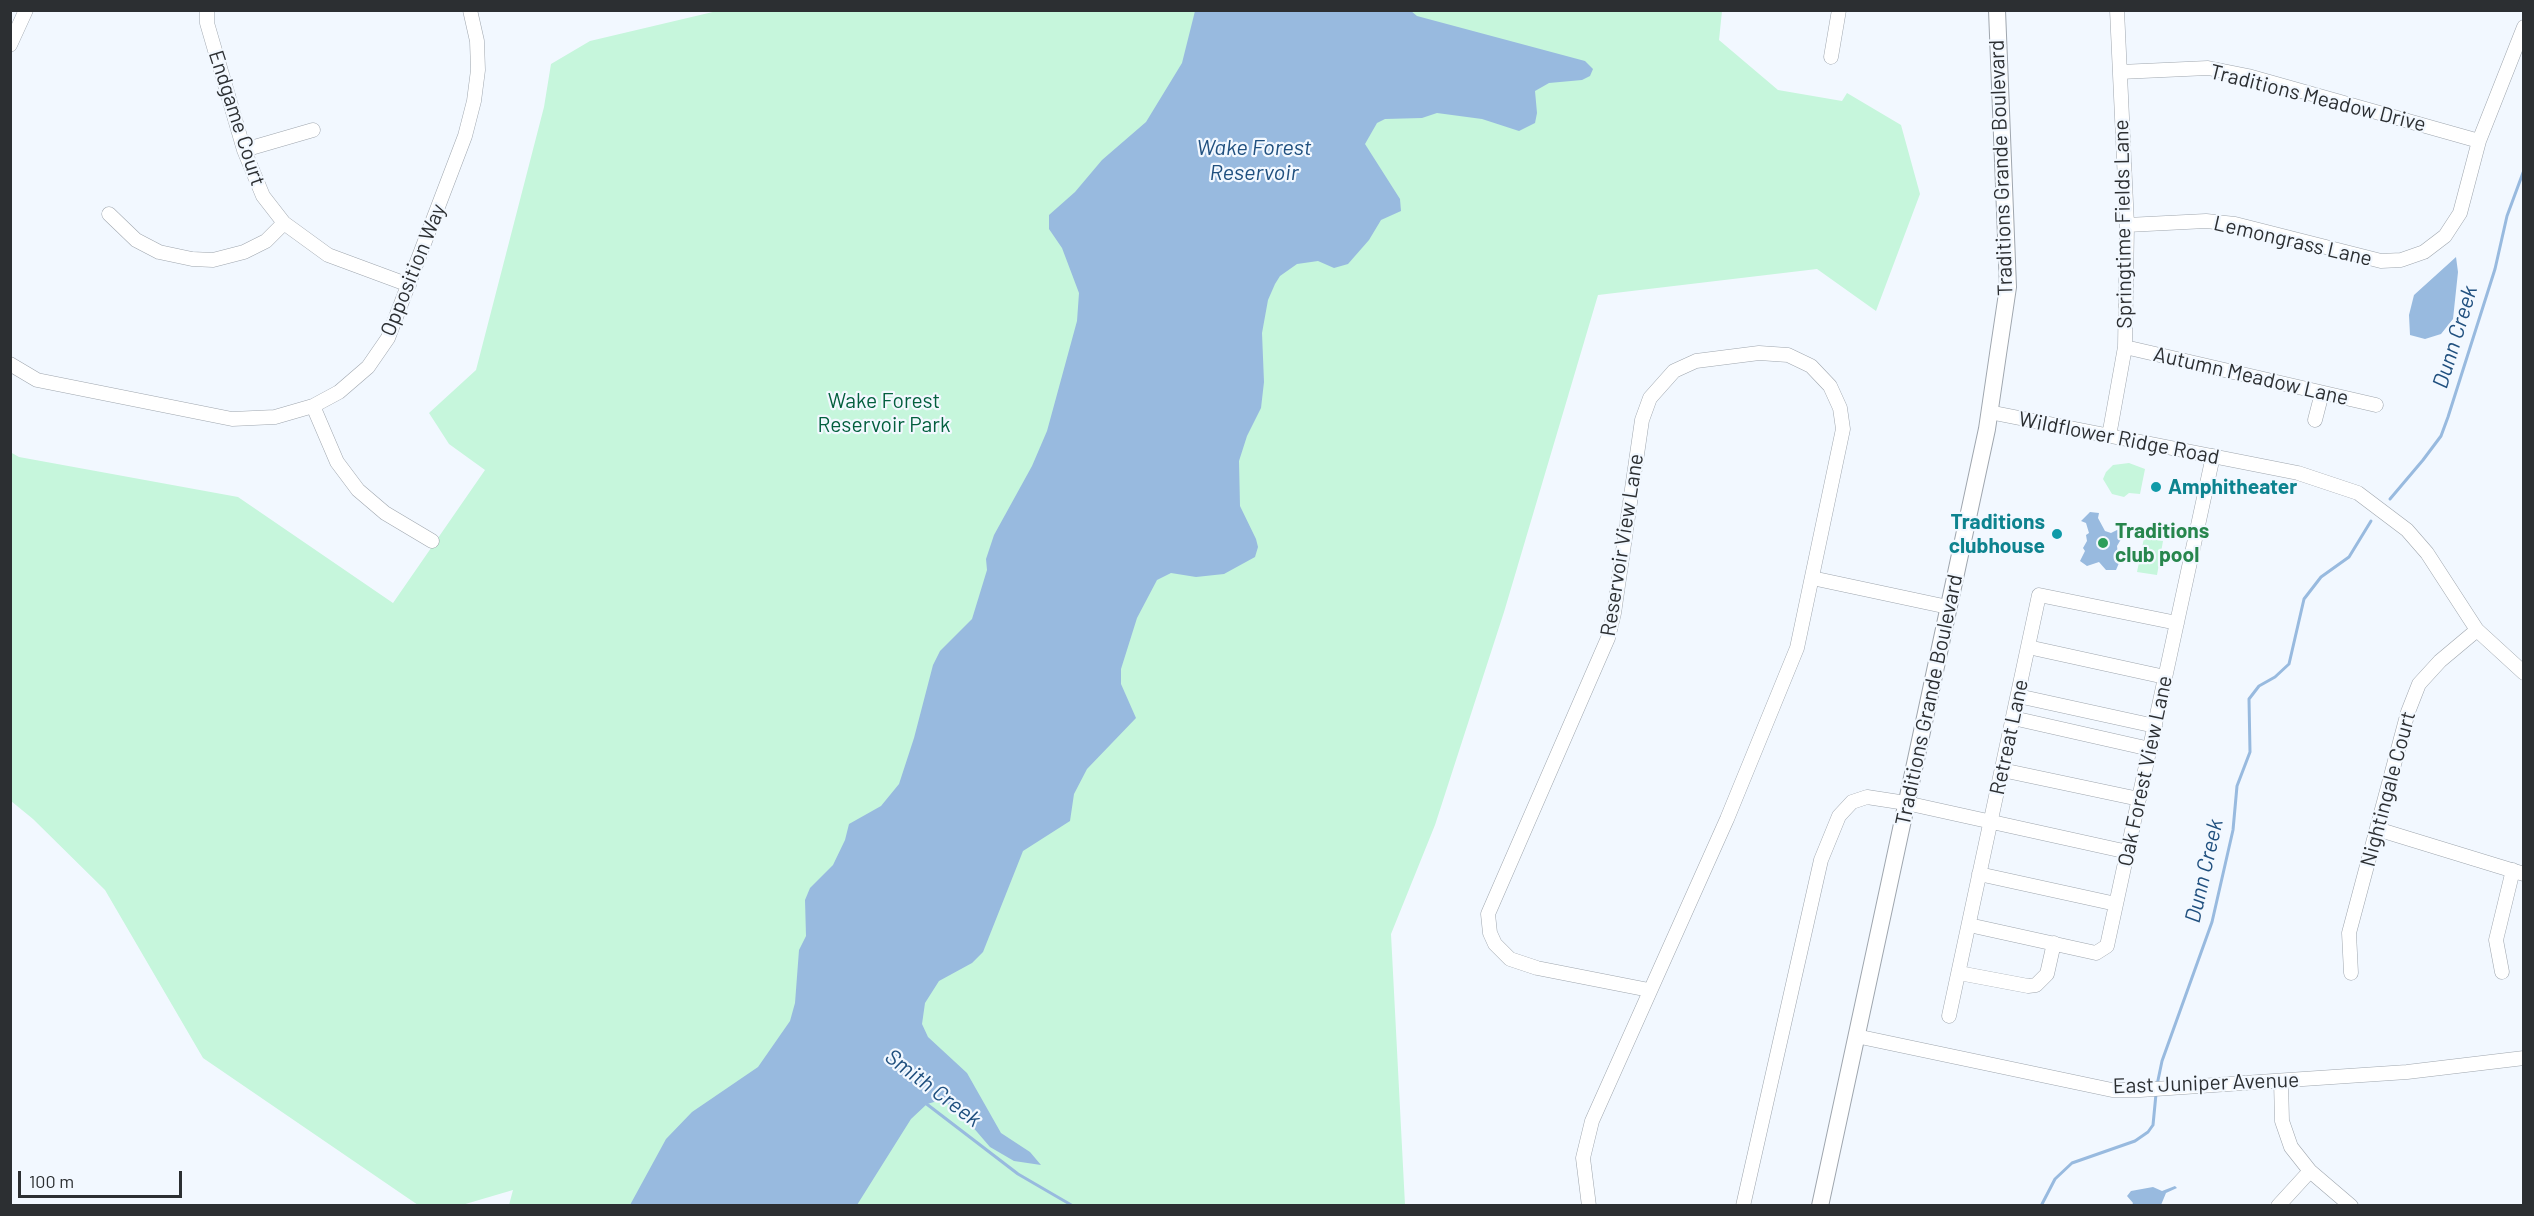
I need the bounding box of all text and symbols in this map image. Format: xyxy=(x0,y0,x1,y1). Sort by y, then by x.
street label: Traditions Grande Boulevard xyxy=(1984,39,2018,297)
street label: Endgame Court xyxy=(203,47,271,189)
street label: Traditions Meadow Drive xyxy=(2207,59,2429,137)
street label: Springtime Fields Lane xyxy=(2109,119,2137,329)
water label: Wake Forest Reservoir xyxy=(1196,135,1312,186)
street label: Opposition Way xyxy=(375,200,451,340)
street label: Lemongrass Lane xyxy=(2211,211,2375,271)
water label: Dunn Creek xyxy=(2427,283,2483,391)
street label: Autumn Meadow Lane xyxy=(2151,341,2351,411)
park label: Wake Forest Reservoir Park xyxy=(818,388,950,438)
street label: Wildflower Ridge Road xyxy=(2016,406,2222,470)
street label: Reservoir View Lane xyxy=(1595,452,1649,638)
place label: Amphitheater xyxy=(2168,474,2297,500)
marker: Amphitheater xyxy=(2149,480,2163,494)
place label: Traditions clubhouse xyxy=(1949,509,2045,559)
place label: Traditions club pool xyxy=(2115,518,2209,568)
marker: Traditions clubhouse xyxy=(2050,527,2064,541)
marker: Traditions club pool xyxy=(2096,536,2110,550)
street label: Traditions Grande Boulevard xyxy=(1890,572,1968,828)
street label: Oak Forest View Lane xyxy=(2112,673,2178,869)
street label: Retreat Lane xyxy=(1984,677,2034,797)
street label: Nightingale Court xyxy=(2355,709,2421,869)
water label: Dunn Creek xyxy=(2179,817,2229,925)
water label: Smith Creek xyxy=(880,1043,986,1133)
street label: East Juniper Avenue xyxy=(2112,1067,2300,1099)
scale bar xyxy=(21,1159,184,1197)
text: 100 m xyxy=(29,1170,74,1192)

